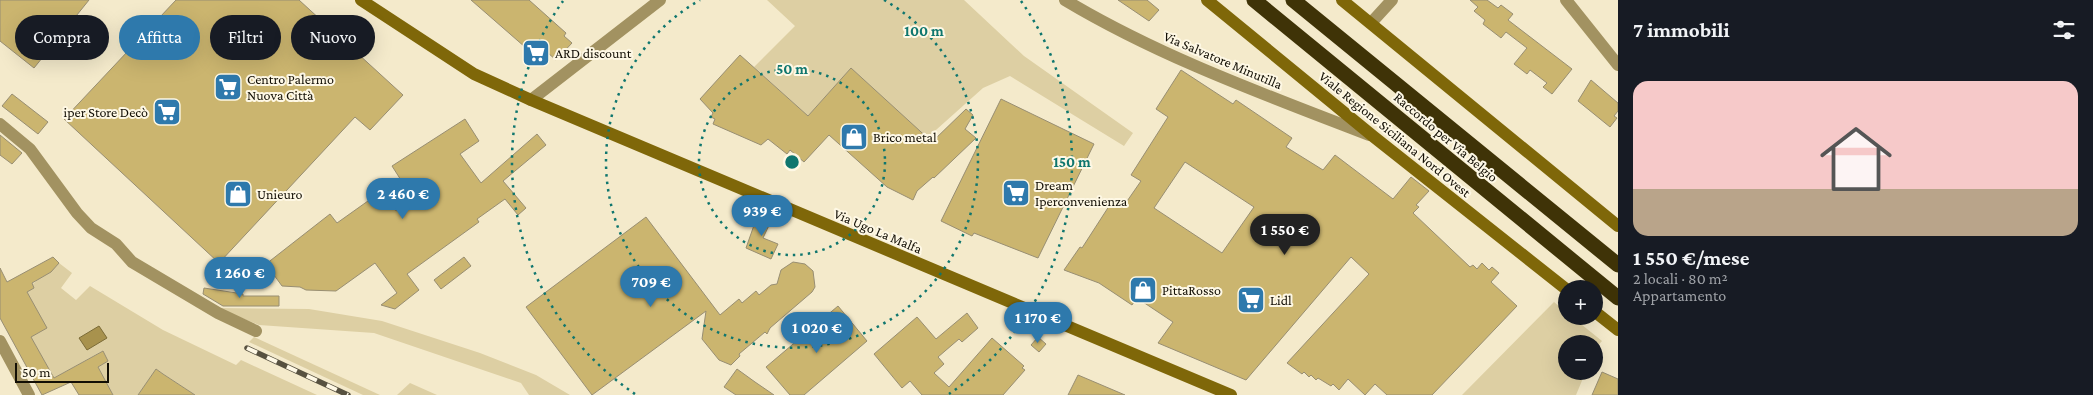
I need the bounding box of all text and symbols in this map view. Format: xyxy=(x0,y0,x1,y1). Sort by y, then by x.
chip: Compra xyxy=(15,15,109,60)
chip: Affitta xyxy=(119,15,200,60)
chip: Filtri xyxy=(210,15,281,60)
chip: Nuovo xyxy=(291,15,375,60)
icon: filters xyxy=(2050,16,2078,44)
text: 7 immobili xyxy=(1633,18,1730,42)
text: 100 m xyxy=(904,23,944,39)
street label: Via Salvatore Minutilla xyxy=(1161,28,1285,92)
supermarket icon: ARD discount xyxy=(521,38,551,68)
place label: ARD discount xyxy=(555,45,632,61)
text: 50 m xyxy=(776,61,808,77)
street label: Viale Regione Siciliana Nord Ovest xyxy=(1316,68,1474,200)
place label: Centro Palermo Nuova Città xyxy=(247,71,334,103)
supermarket icon: Centro Palermo Nuova Città xyxy=(213,72,243,102)
street label: Raccordo per Via Belgio xyxy=(1391,89,1501,185)
supermarket icon: iper Store Decò xyxy=(152,97,182,127)
place label: iper Store Decò xyxy=(64,104,148,120)
icon: home xyxy=(1811,114,1901,204)
shop icon: Brico metal xyxy=(839,122,869,152)
place label: Brico metal xyxy=(873,129,937,145)
centre of rings xyxy=(783,153,801,171)
text: 150 m xyxy=(1053,154,1091,170)
place label: Dream Iperconvenienza xyxy=(1035,177,1128,209)
pin: 2 460 € xyxy=(357,178,449,220)
supermarket icon: Dream Iperconvenienza xyxy=(1001,178,1031,208)
shop icon: Unieuro xyxy=(223,179,253,209)
text: 2 460 € xyxy=(377,185,429,202)
place label: Unieuro xyxy=(257,186,303,202)
pin: 939 € xyxy=(727,194,797,237)
text: 939 € xyxy=(743,202,781,219)
street label: Via Ugo La Malfa xyxy=(832,205,925,257)
pin: 1 550 € xyxy=(1239,214,1331,256)
text: 1 550 € xyxy=(1261,221,1309,238)
text: 1 550 €/mese xyxy=(1633,246,1749,270)
pin: 1 260 € xyxy=(194,256,286,299)
text: 1 260 € xyxy=(215,264,265,281)
pin: 709 € xyxy=(616,266,686,308)
text: 2 locali · 80 m² xyxy=(1633,270,1728,287)
text: 709 € xyxy=(631,273,671,290)
shop icon: PittaRosso xyxy=(1128,275,1158,305)
map controls xyxy=(1558,280,1603,380)
button: + xyxy=(1558,280,1603,325)
place label: PittaRosso xyxy=(1162,282,1221,298)
supermarket icon: Lidl xyxy=(1236,285,1266,315)
text: Appartamento xyxy=(1633,287,1726,304)
place label: Lidl xyxy=(1270,292,1292,308)
pin: 1 170 € xyxy=(992,302,1084,344)
text: 1 170 € xyxy=(1015,309,1061,326)
pin: 1 020 € xyxy=(771,312,863,354)
text: 1 020 € xyxy=(792,319,842,336)
button: − xyxy=(1558,335,1603,380)
scale bar xyxy=(15,360,109,383)
text: 50 m xyxy=(22,364,50,380)

